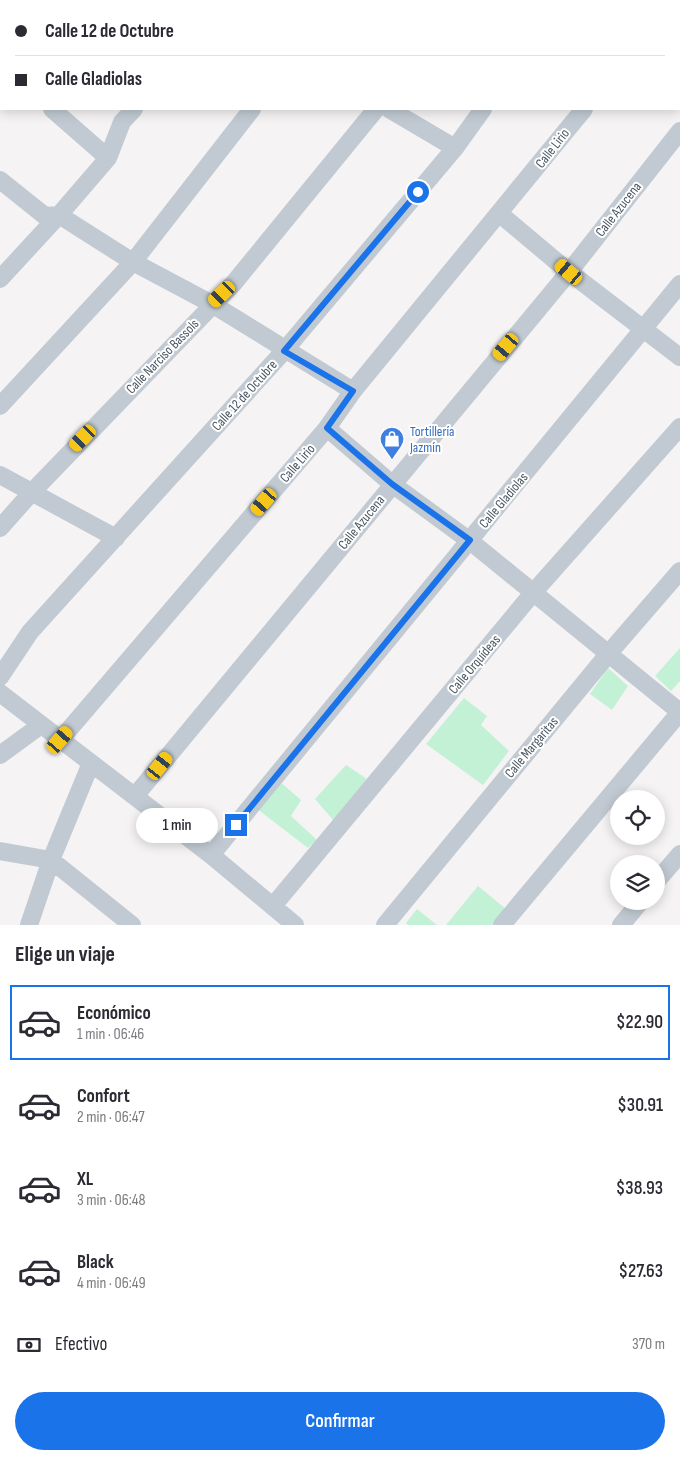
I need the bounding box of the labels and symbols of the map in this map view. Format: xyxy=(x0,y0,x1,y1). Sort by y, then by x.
street label: Calle Lirio xyxy=(532,125,573,171)
street label: Calle Azucena xyxy=(592,179,645,240)
route start xyxy=(407,181,429,203)
car xyxy=(552,257,585,287)
car xyxy=(205,278,238,310)
street label: Calle Narciso Bassols xyxy=(122,315,202,397)
car xyxy=(490,331,521,363)
street label: Calle 12 de Octubre xyxy=(208,356,281,434)
car xyxy=(67,422,98,454)
place label: Tortillería Jazmín xyxy=(409,423,454,456)
shop icon: Tortillería Jazmín xyxy=(379,426,405,460)
street label: Calle Lirio xyxy=(276,441,319,486)
street label: Calle Gladiolas xyxy=(475,469,532,532)
car xyxy=(248,486,279,518)
street label: Calle Azucena xyxy=(334,492,388,553)
street label: Calle Orquídeas xyxy=(445,631,504,697)
street label: Calle Margaritas xyxy=(501,713,562,781)
car xyxy=(44,724,75,756)
car xyxy=(144,750,175,782)
callout: 1 min xyxy=(136,808,218,842)
route end xyxy=(225,814,247,836)

